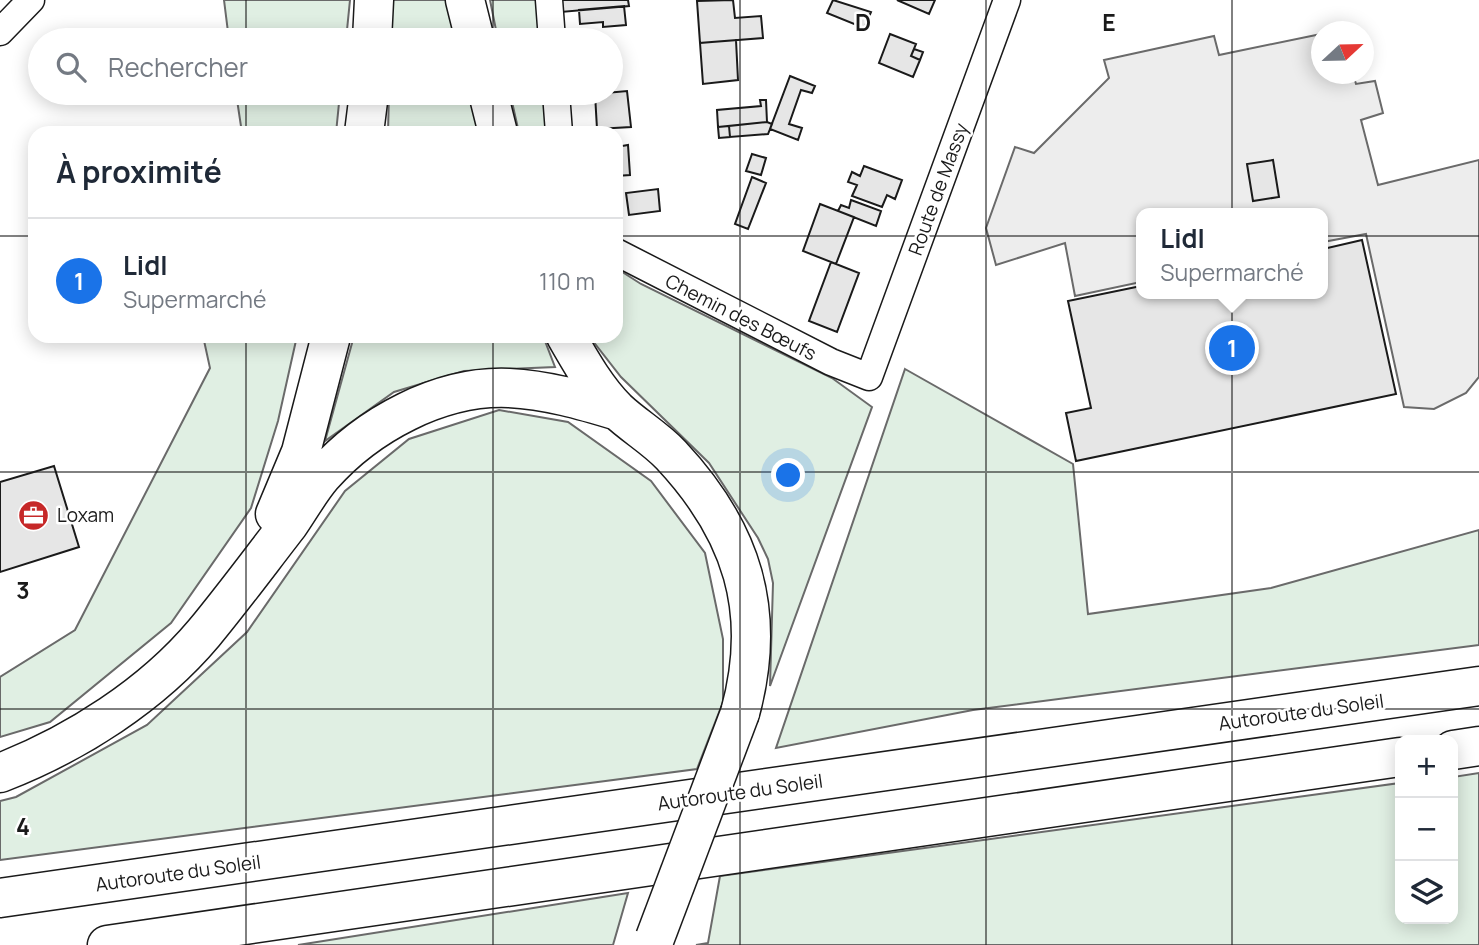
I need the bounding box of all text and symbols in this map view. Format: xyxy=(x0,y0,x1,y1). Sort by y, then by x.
text: D xyxy=(855,6,871,38)
text: E xyxy=(1102,6,1116,38)
north arrow xyxy=(1311,21,1374,84)
search box xyxy=(28,28,623,105)
icon: search xyxy=(52,48,90,86)
text: Rechercher xyxy=(108,49,248,85)
street label: Route de Massy xyxy=(902,119,974,259)
text: À proximité xyxy=(56,151,222,192)
popup xyxy=(1136,208,1328,299)
text: Lidl xyxy=(1160,220,1205,256)
text: Lidl xyxy=(123,247,168,283)
text: Supermarché xyxy=(1160,256,1304,288)
text: 1 xyxy=(74,265,84,297)
text: 110 m xyxy=(539,265,595,297)
street label: Chemin des Bœufs xyxy=(661,268,821,366)
text: Supermarché xyxy=(123,283,266,315)
pin: 1 xyxy=(1209,322,1255,374)
your location xyxy=(771,458,805,492)
office icon: Loxam xyxy=(17,498,51,532)
place label: Loxam xyxy=(57,502,114,528)
text: 3 xyxy=(16,574,30,606)
street label: Autoroute du Soleil xyxy=(1217,688,1385,736)
map controls xyxy=(1395,735,1458,924)
button: + xyxy=(1395,735,1458,798)
street label: Autoroute du Soleil xyxy=(656,768,824,816)
button: − xyxy=(1395,798,1458,861)
text: 4 xyxy=(16,810,30,842)
street label: Autoroute du Soleil xyxy=(94,849,262,897)
button: layers xyxy=(1395,861,1458,924)

